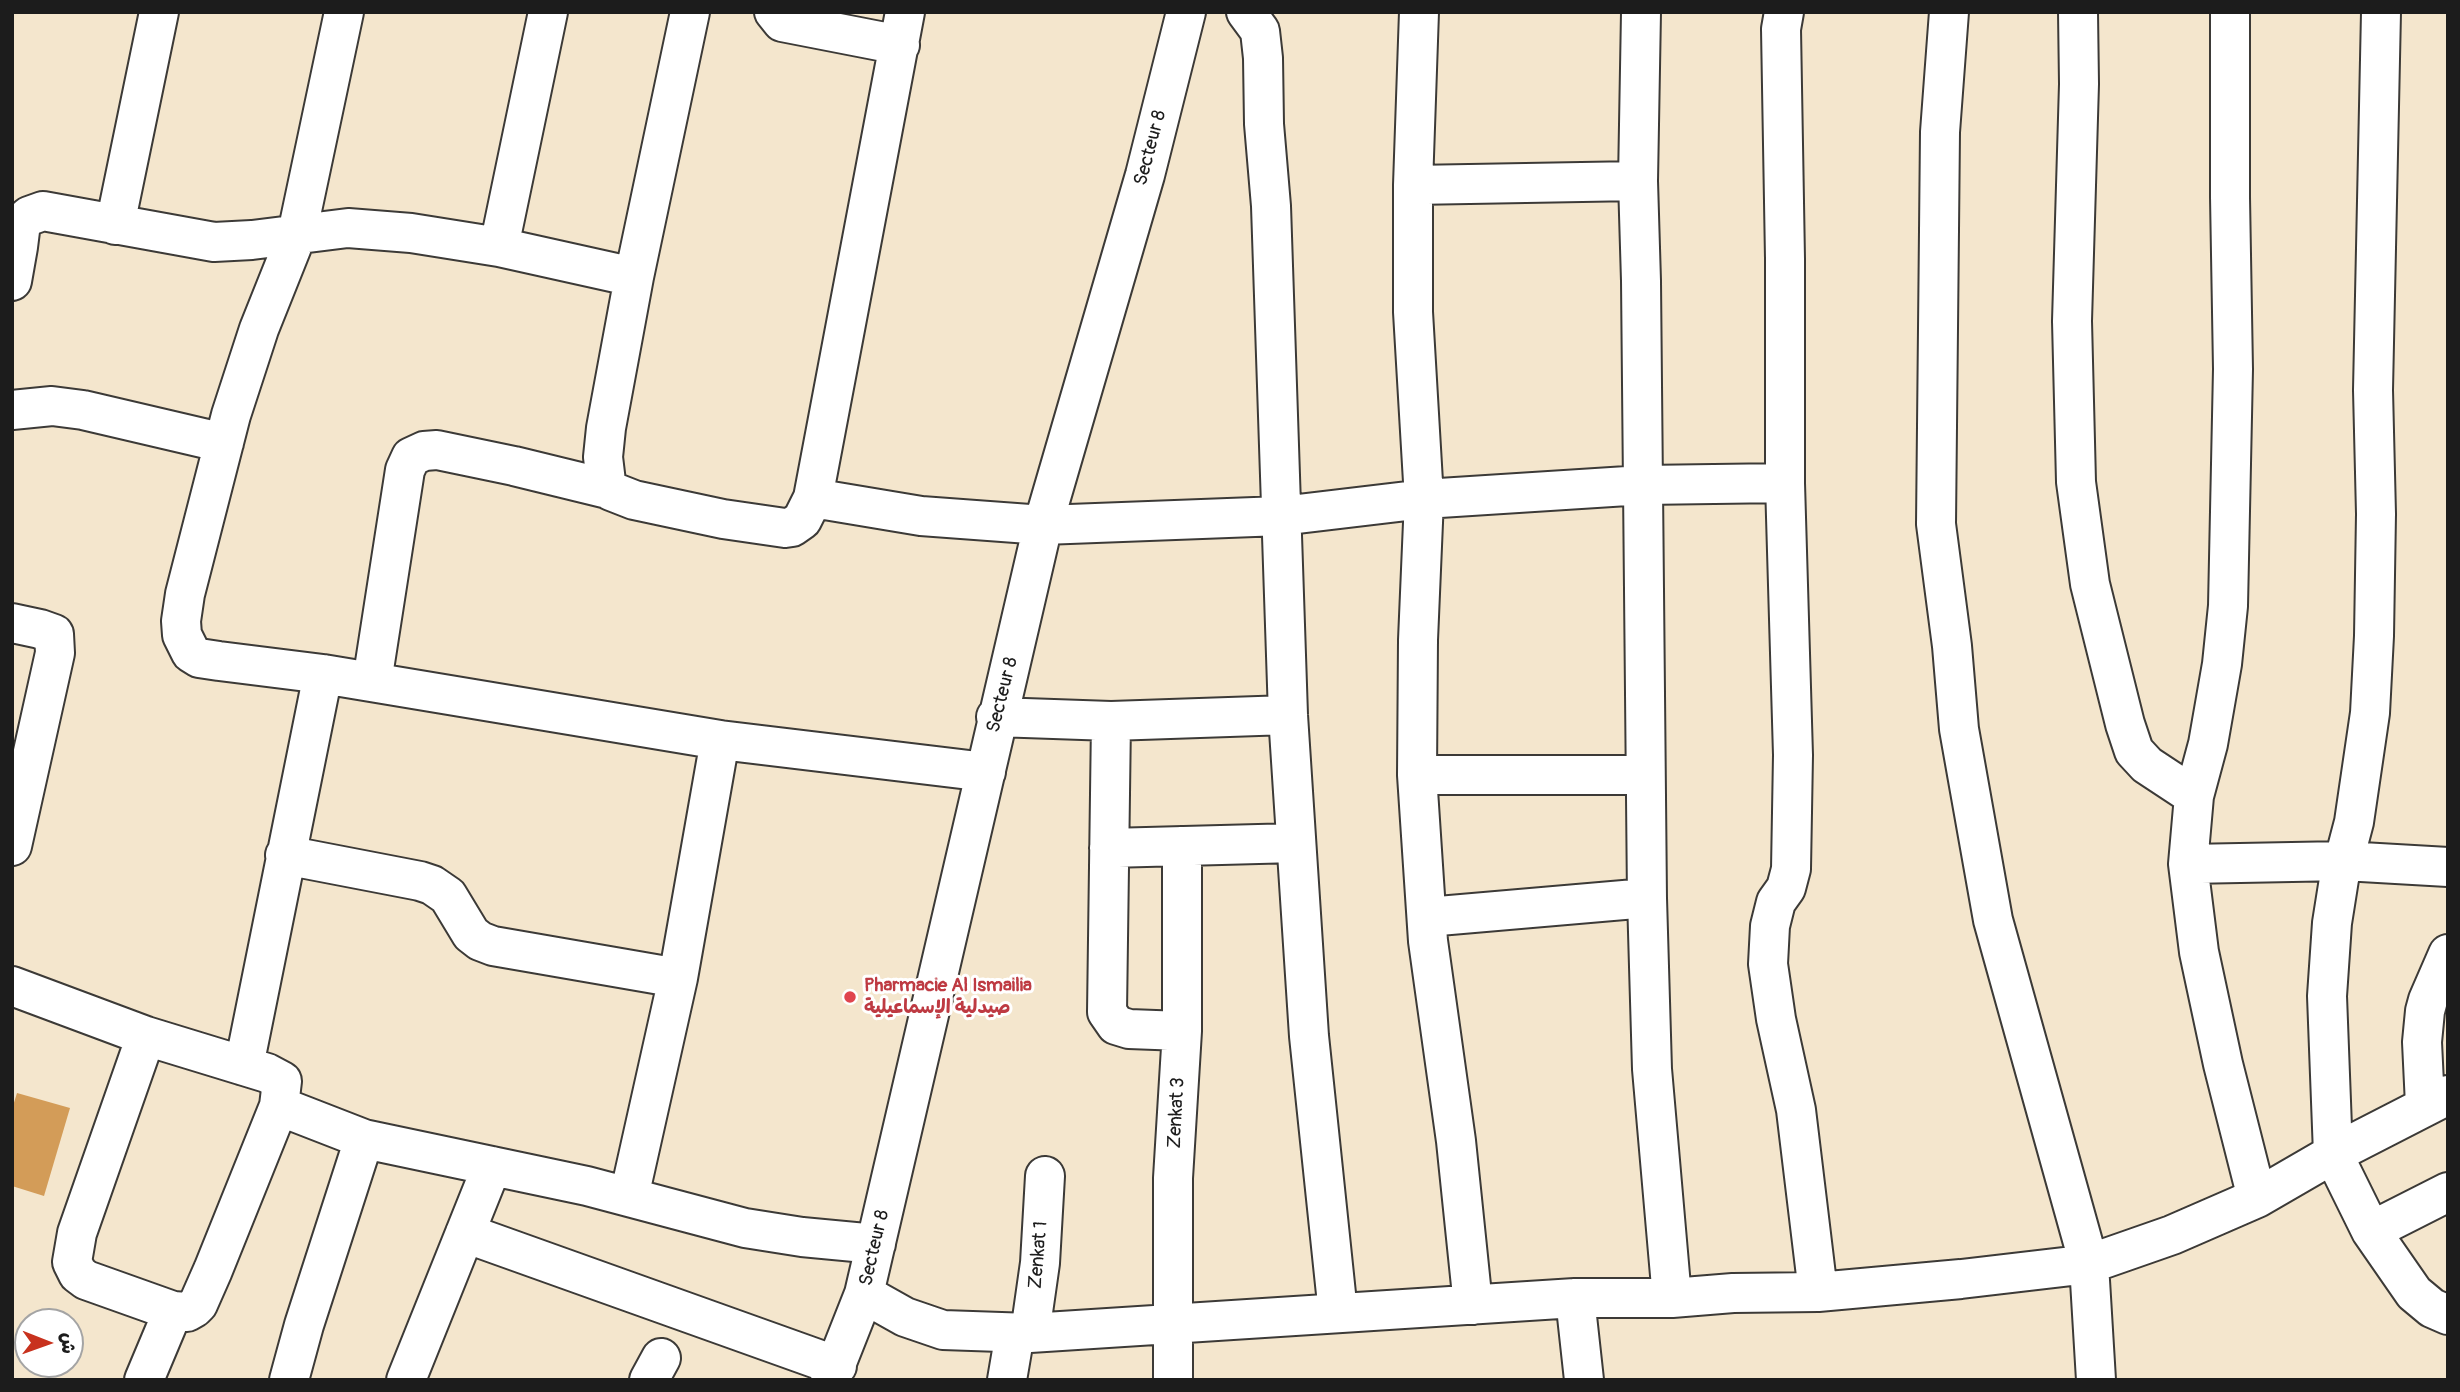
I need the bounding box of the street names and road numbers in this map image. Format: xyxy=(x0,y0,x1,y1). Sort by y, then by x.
street label: Secteur 8 xyxy=(1130,108,1172,188)
street label: Secteur 8 xyxy=(983,655,1023,735)
street label: Zenkat 3 xyxy=(1164,1077,1190,1149)
street label: Secteur 8 xyxy=(855,1208,895,1288)
street label: Zenkat 1 xyxy=(1025,1220,1053,1290)

